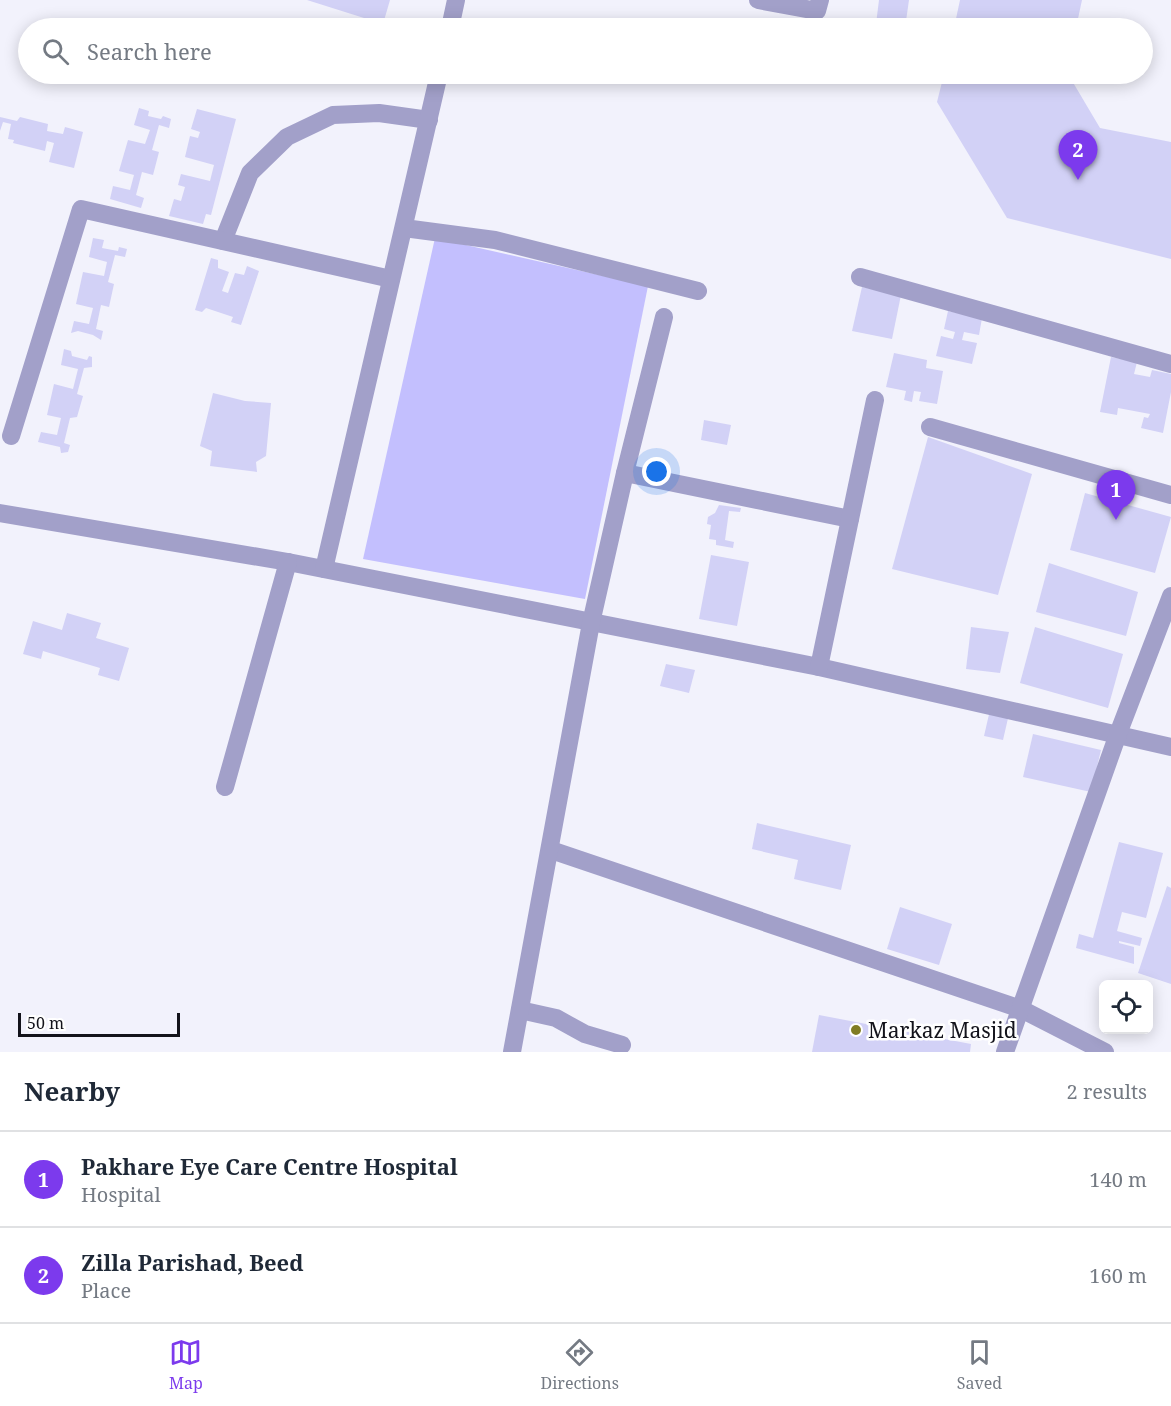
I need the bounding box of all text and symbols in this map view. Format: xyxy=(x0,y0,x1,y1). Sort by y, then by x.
search box xyxy=(18,18,1153,84)
icon: search xyxy=(39,35,72,68)
text: Search here xyxy=(87,36,212,66)
pin: 2 xyxy=(1058,130,1098,180)
your location xyxy=(642,457,671,486)
pin: 1 xyxy=(1096,470,1136,520)
map controls xyxy=(1099,980,1153,1034)
button: locate xyxy=(1099,980,1153,1034)
scale bar xyxy=(18,1010,180,1038)
text: 50 m xyxy=(27,1012,64,1034)
place label: Markaz Masjid xyxy=(868,1016,1017,1044)
marker: Markaz Masjid xyxy=(849,1023,863,1037)
text: Nearby xyxy=(24,1073,120,1109)
text: 2 results xyxy=(1067,1078,1147,1105)
text: Pakhare Eye Care Centre Hospital xyxy=(81,1151,458,1181)
text: 1 xyxy=(38,1166,49,1193)
text: 140 m xyxy=(1089,1166,1147,1193)
text: Hospital xyxy=(81,1181,161,1208)
text: Zilla Parishad, Beed xyxy=(81,1247,303,1277)
text: 2 xyxy=(38,1262,49,1289)
text: 160 m xyxy=(1089,1262,1147,1289)
text: Place xyxy=(81,1277,131,1304)
tab: Map xyxy=(169,1336,203,1394)
tab: Directions xyxy=(541,1336,619,1394)
tab: Saved xyxy=(957,1336,1002,1394)

